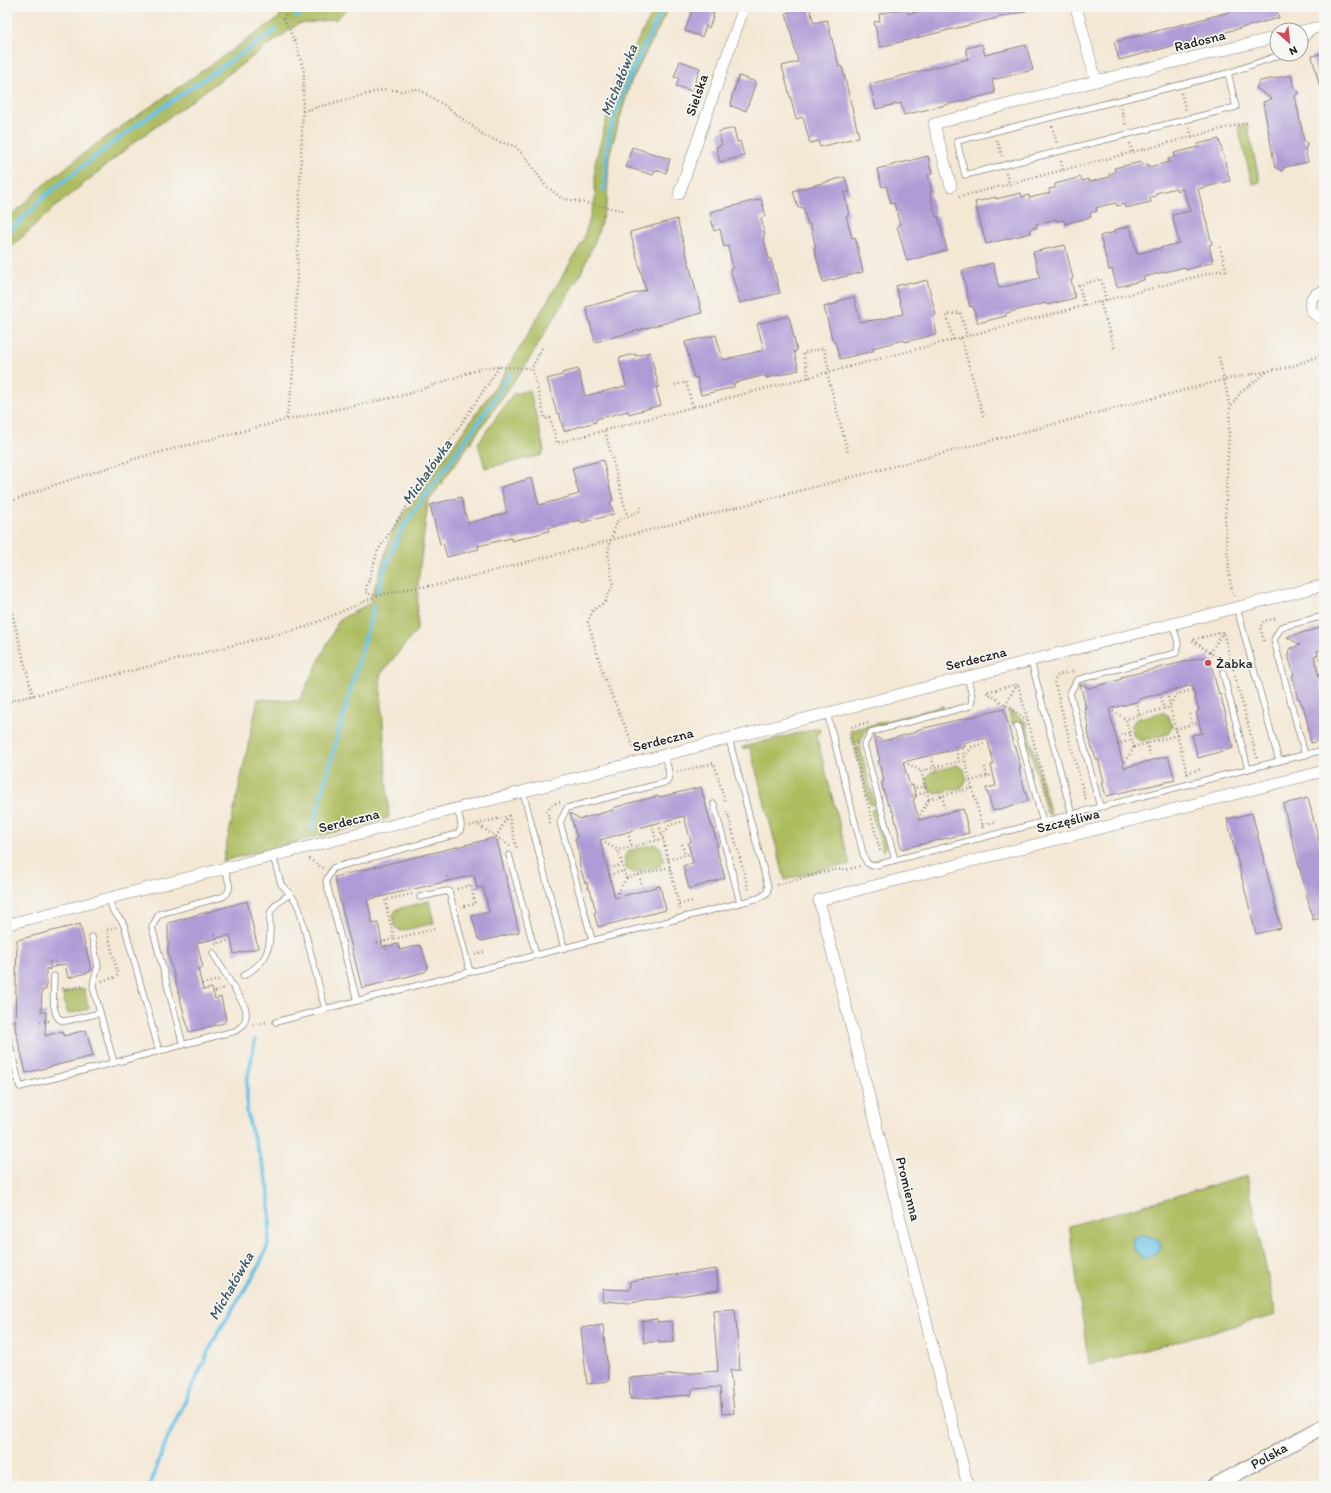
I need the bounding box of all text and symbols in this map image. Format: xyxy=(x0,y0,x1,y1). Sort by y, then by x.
north arrow xyxy=(1269,22,1309,62)
street label: Radosna xyxy=(1173,26,1228,56)
water label: Michałówka xyxy=(597,41,642,118)
text: N xyxy=(1287,43,1300,58)
street label: Sielska xyxy=(682,71,712,118)
water label: Michałówka xyxy=(398,436,456,508)
street label: Serdeczna xyxy=(944,643,1009,675)
place label: Żabka xyxy=(1216,655,1253,672)
marker: Żabka xyxy=(1203,658,1213,668)
street label: Serdeczna xyxy=(631,724,696,756)
street label: Serdeczna xyxy=(317,805,382,837)
street label: Szczęśliwa xyxy=(1035,805,1101,837)
street label: Promienna xyxy=(892,1155,924,1223)
water label: Michałówka xyxy=(204,1249,258,1323)
street label: Polska xyxy=(1248,1439,1290,1473)

